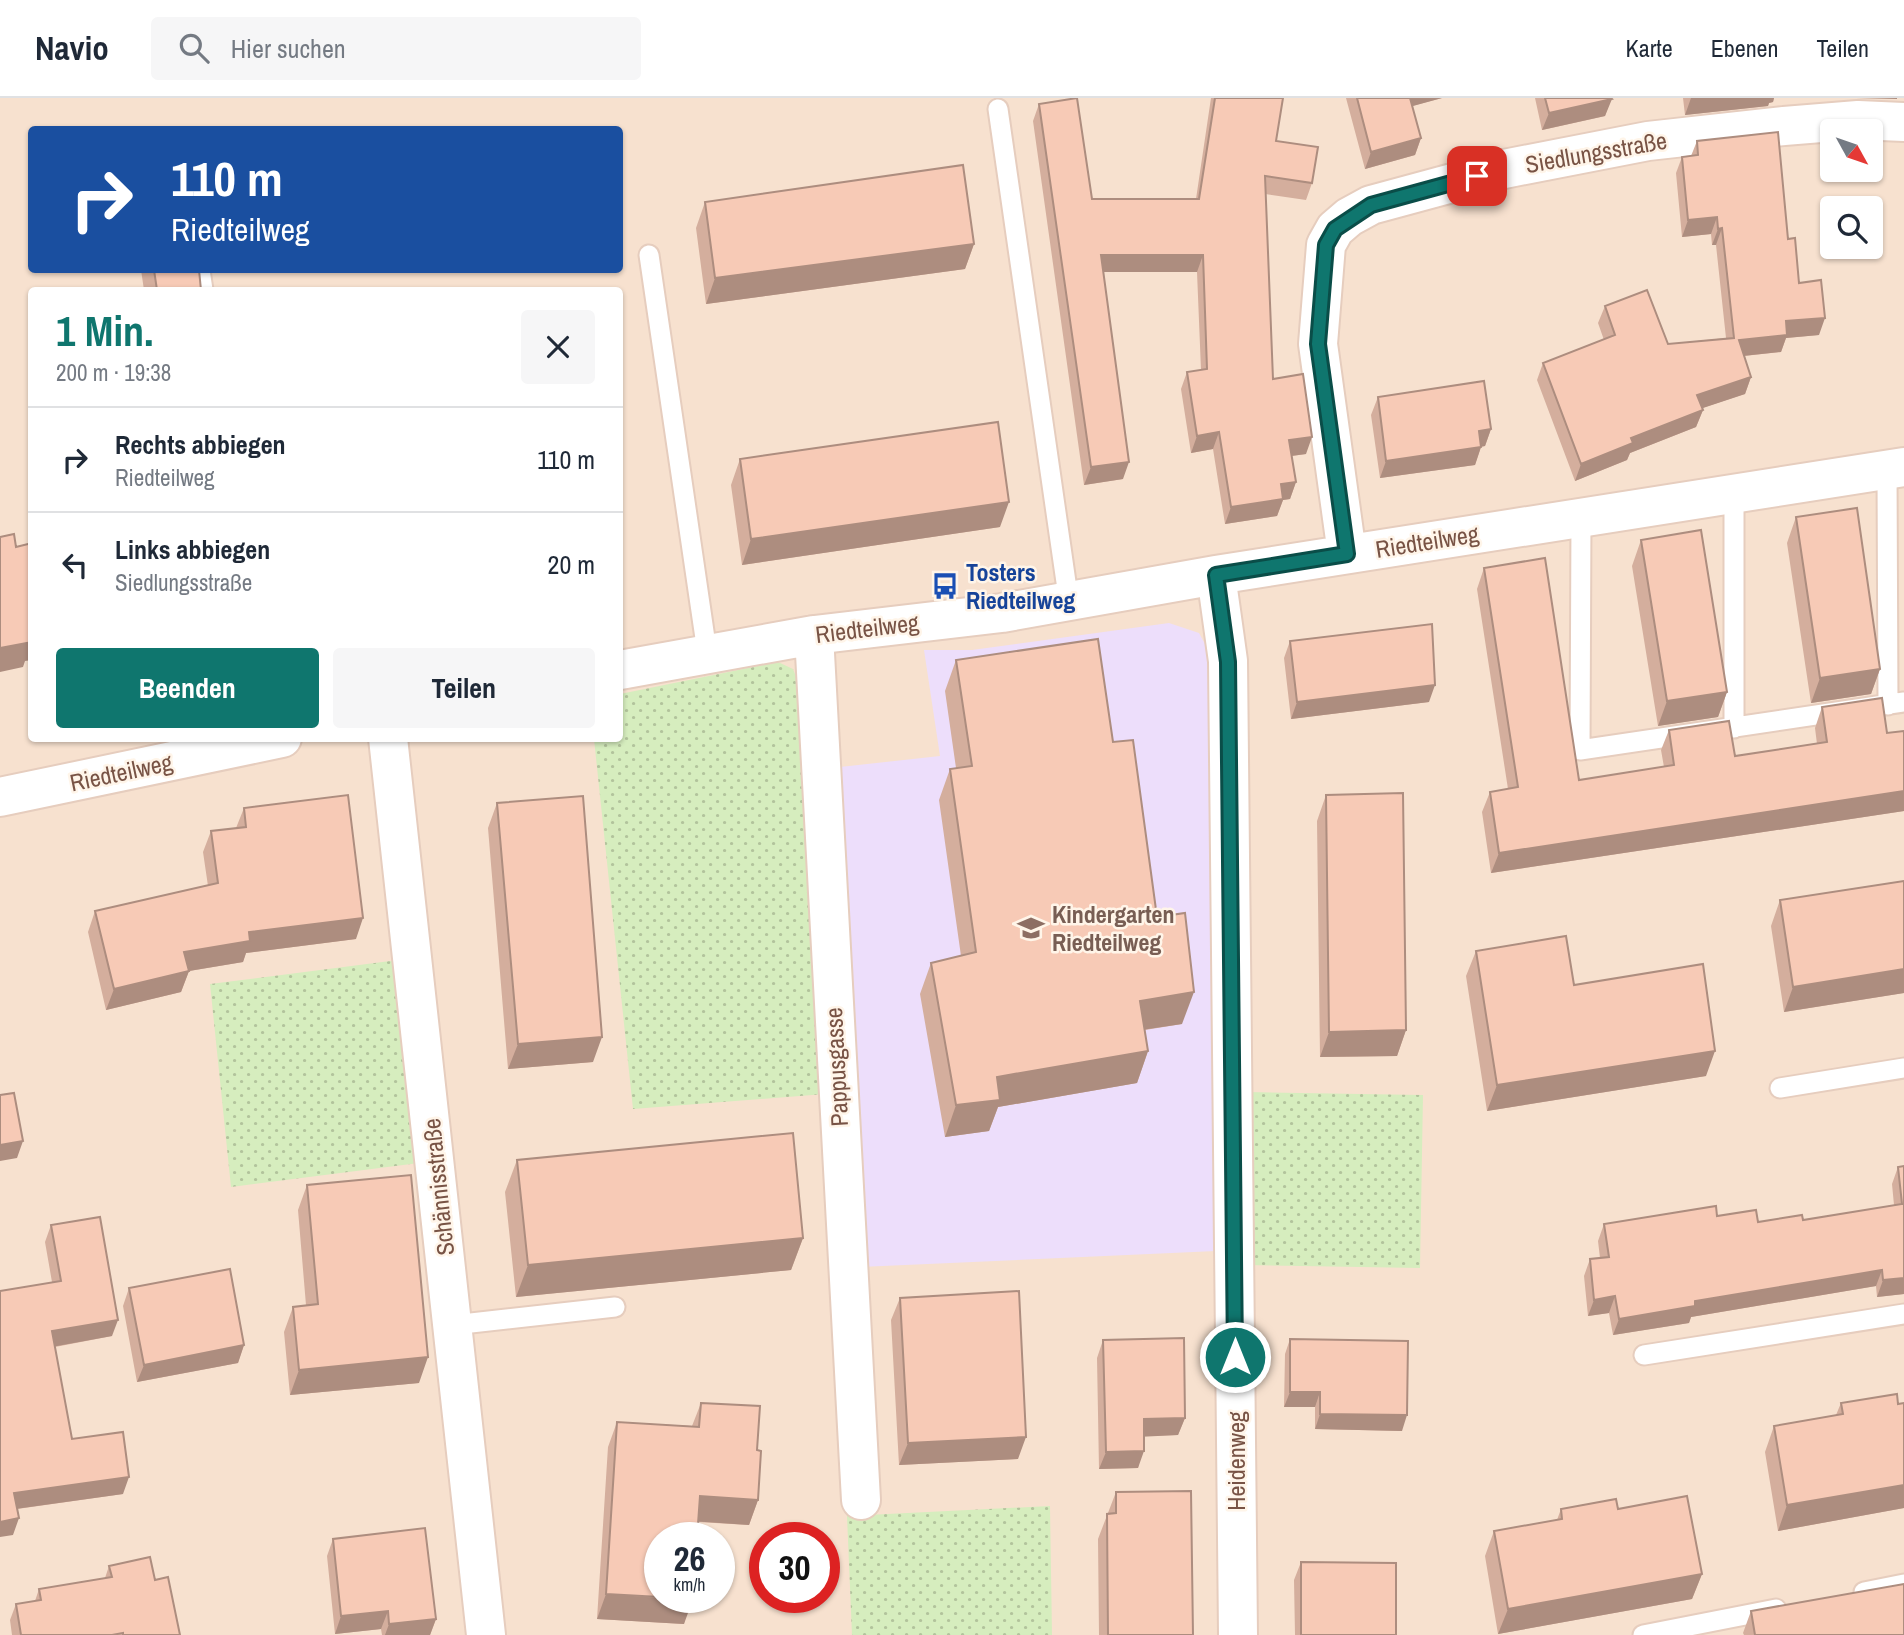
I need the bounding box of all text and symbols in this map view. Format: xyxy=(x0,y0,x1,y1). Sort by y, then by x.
search box xyxy=(151,17,641,80)
text: Navio xyxy=(35,26,109,70)
icon: search xyxy=(175,29,213,67)
text: Hier suchen xyxy=(231,31,346,66)
text: Karte xyxy=(1626,32,1673,64)
text: Ebenen xyxy=(1711,32,1778,64)
text: Teilen xyxy=(1816,32,1869,64)
north arrow xyxy=(1820,119,1883,182)
map controls xyxy=(1820,119,1883,259)
street label: Siedlungsstraße xyxy=(1523,124,1669,180)
text: 110 m xyxy=(171,145,283,211)
pin xyxy=(1447,146,1507,206)
icon: right xyxy=(56,154,147,245)
icon: arrive xyxy=(1458,157,1496,195)
button: search xyxy=(1820,196,1883,259)
text: Riedteilweg xyxy=(171,208,310,251)
text: 1 Min. xyxy=(56,303,154,359)
button: close xyxy=(521,310,595,384)
text: 200 m · 19:38 xyxy=(56,357,171,388)
text: Rechts abbiegen xyxy=(115,427,286,462)
icon: right xyxy=(56,441,94,479)
text: 110 m xyxy=(537,442,595,477)
text: Riedteilweg xyxy=(115,462,215,493)
street label: Riedteilweg xyxy=(1373,517,1481,565)
text: Links abbiegen xyxy=(115,532,270,567)
icon: left xyxy=(56,546,94,584)
text: 20 m xyxy=(548,547,595,582)
place label: Tosters Riedteilweg xyxy=(966,556,1075,616)
text: Siedlungsstraße xyxy=(115,567,252,598)
bus stop icon: Tosters Riedteilweg xyxy=(930,571,960,601)
street label: Riedteilweg xyxy=(813,606,921,650)
button: Beenden xyxy=(56,648,319,728)
button: Teilen xyxy=(333,648,595,728)
street label: Riedteilweg xyxy=(67,746,175,798)
place label: Kindergarten Riedteilweg xyxy=(1052,898,1174,958)
school or university icon: Kindergarten Riedteilweg xyxy=(1016,913,1046,943)
street label: Pappusgasse xyxy=(817,1007,855,1127)
street label: Schännisstraße xyxy=(415,1117,461,1257)
position arrow xyxy=(1198,1320,1272,1394)
street label: Heidenweg xyxy=(1220,1411,1252,1511)
speed limit sign: 30 xyxy=(749,1522,840,1613)
text: 26 xyxy=(674,1535,705,1582)
text: km/h xyxy=(674,1572,706,1597)

